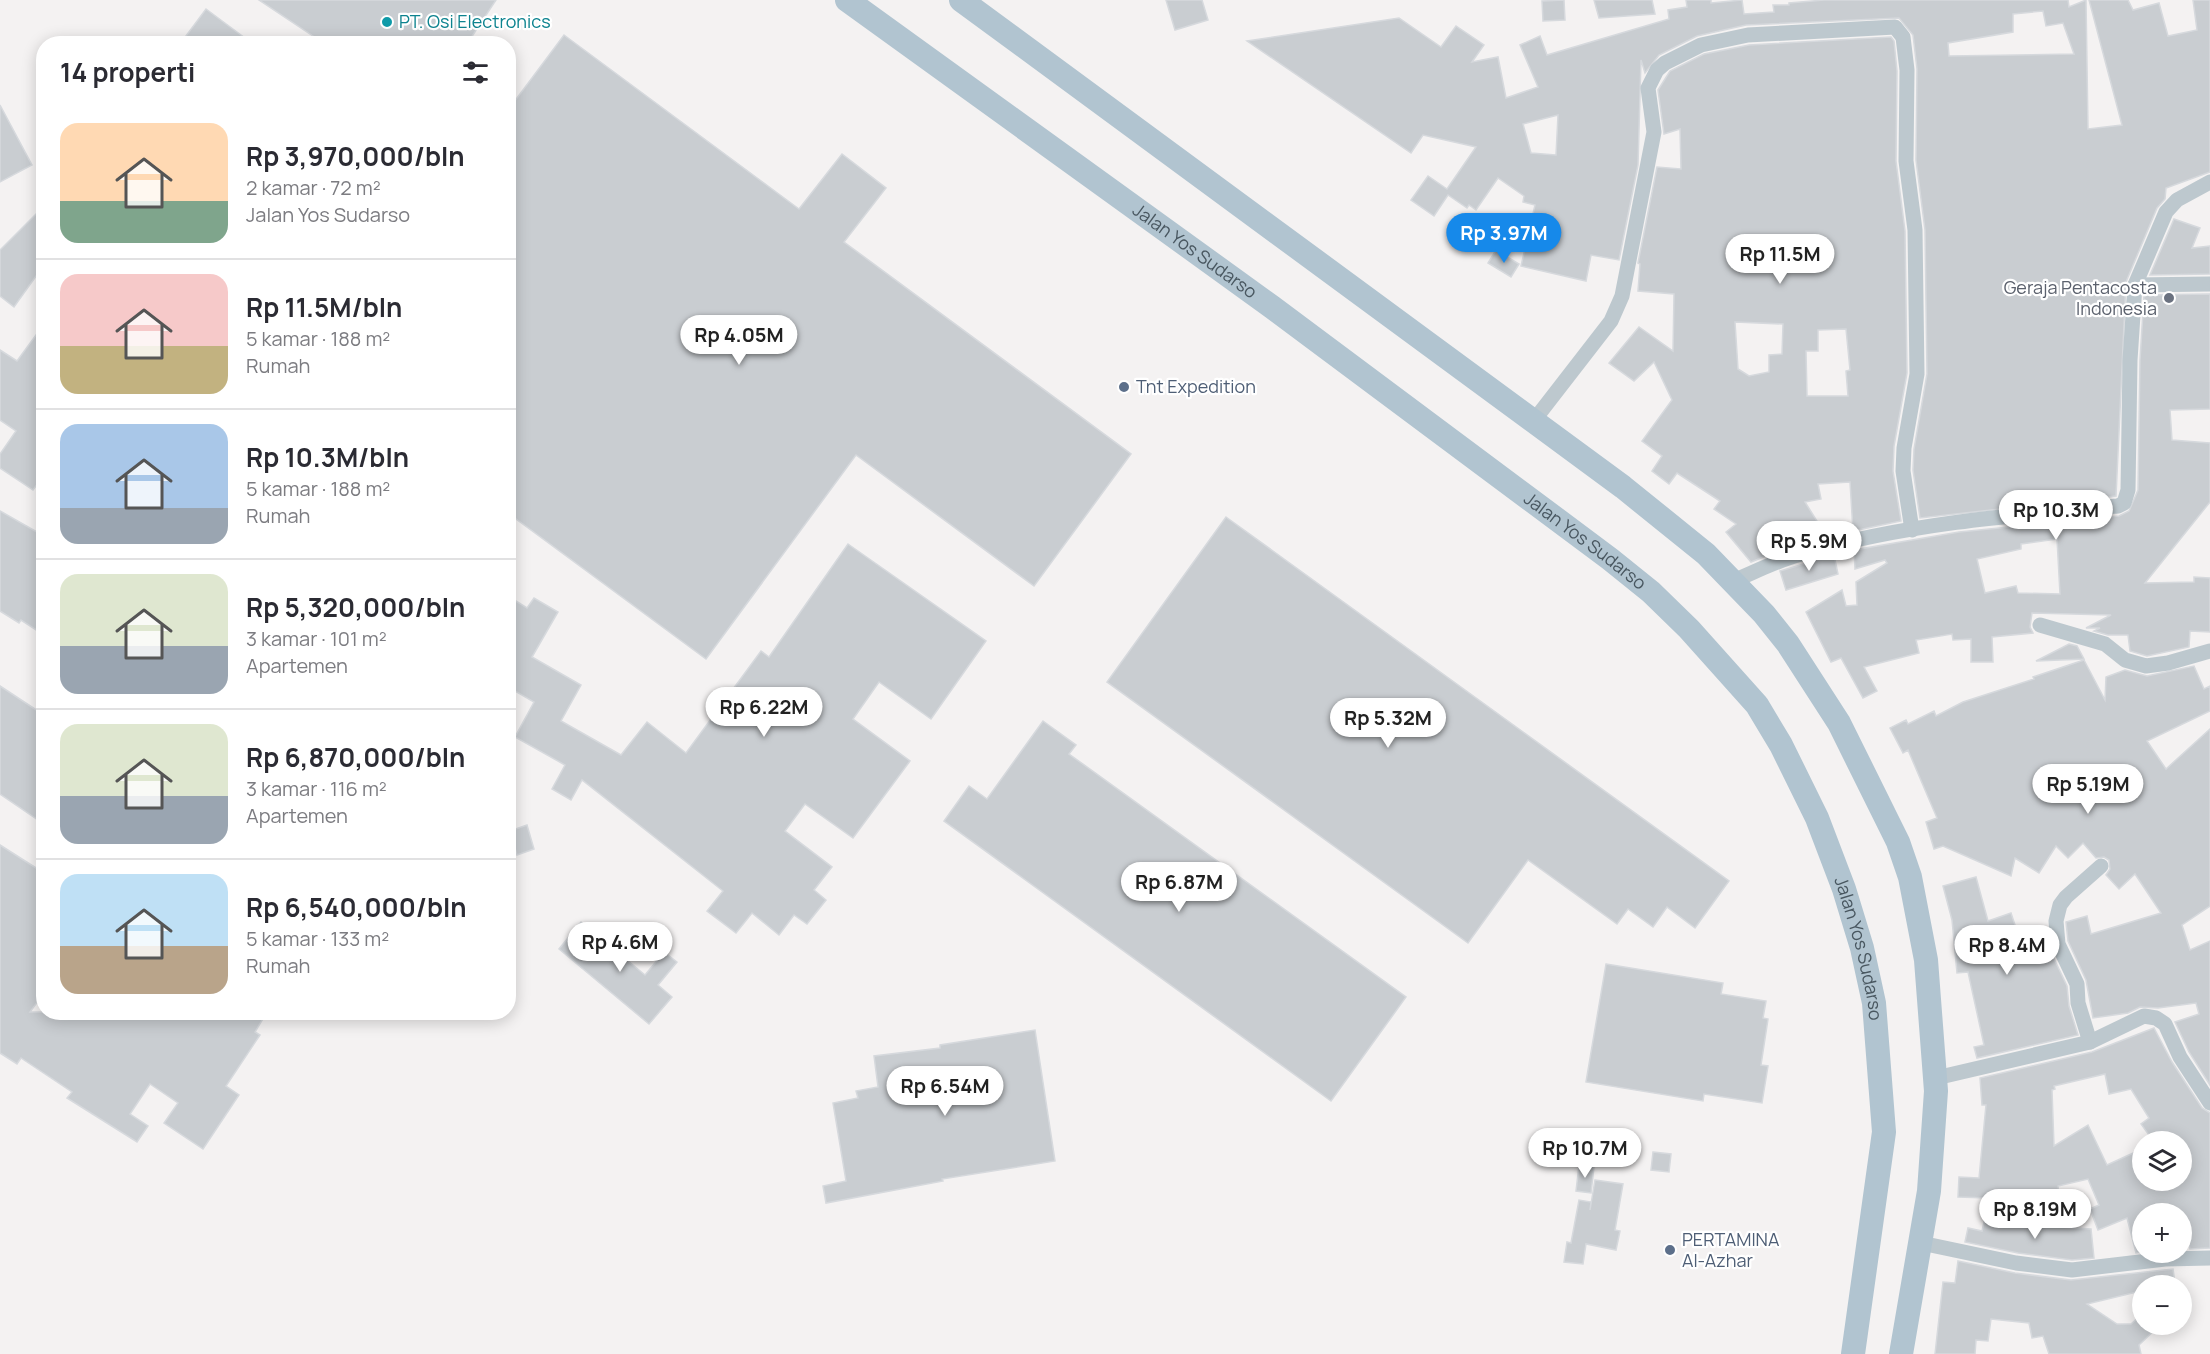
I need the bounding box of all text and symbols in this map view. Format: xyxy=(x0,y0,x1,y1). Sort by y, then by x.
place label: PT. Osi Electronics xyxy=(399,9,551,33)
marker: PT. Osi Electronics xyxy=(380,15,394,29)
text: 14 properti xyxy=(60,54,195,90)
icon: filters xyxy=(459,56,492,89)
text: Rp 3,970,000/bln xyxy=(246,138,464,174)
icon: home xyxy=(108,147,180,219)
text: 2 kamar · 72 m² xyxy=(246,174,381,201)
street label: Jalan Yos Sudarso xyxy=(1128,197,1262,303)
text: Jalan Yos Sudarso xyxy=(246,201,410,228)
pin: Rp 3.97M xyxy=(1442,213,1566,264)
text: Rp 3.97M xyxy=(1460,219,1548,246)
pin: Rp 11.5M xyxy=(1718,234,1842,285)
text: Rp 11.5M xyxy=(1739,240,1821,267)
place label: Geraja Pentacosta Indonesia xyxy=(2004,275,2157,320)
text: Rp 11.5M/bln xyxy=(246,289,402,325)
marker: Geraja Pentacosta Indonesia xyxy=(2162,291,2176,305)
icon: home xyxy=(108,298,180,370)
pin: Rp 4.05M xyxy=(677,315,801,366)
text: Rp 4.05M xyxy=(694,321,784,348)
text: 5 kamar · 188 m² xyxy=(246,325,390,352)
text: Rumah xyxy=(246,352,310,379)
place label: Tnt Expedition xyxy=(1136,374,1256,398)
marker: Tnt Expedition xyxy=(1117,380,1131,394)
text: Rp 10.3M/bln xyxy=(246,439,409,475)
icon: home xyxy=(108,448,180,520)
text: 5 kamar · 188 m² xyxy=(246,475,390,502)
street label: Jalan Yos Sudarso xyxy=(1519,486,1652,595)
pin: Rp 10.3M xyxy=(1994,490,2118,541)
text: Rp 10.3M xyxy=(2013,496,2099,523)
text: Rumah xyxy=(246,502,310,529)
pin: Rp 5.9M xyxy=(1754,521,1864,572)
text: Rp 5.9M xyxy=(1771,527,1847,554)
text: Rp 5,320,000/bln xyxy=(246,589,465,625)
icon: home xyxy=(108,598,180,670)
text: 3 kamar · 101 m² xyxy=(246,625,387,652)
text: Apartemen xyxy=(246,652,348,679)
pin: Rp 6.22M xyxy=(702,687,826,738)
text: Rp 6.22M xyxy=(720,693,808,720)
pin: Rp 5.32M xyxy=(1326,698,1450,749)
text: Rp 5.32M xyxy=(1344,704,1432,731)
text: Rp 6,870,000/bln xyxy=(246,739,465,775)
icon: home xyxy=(108,748,180,820)
pin: Rp 5.19M xyxy=(2026,764,2150,815)
text: Rp 5.19M xyxy=(2046,770,2130,797)
text: 3 kamar · 116 m² xyxy=(246,775,387,802)
text: Apartemen xyxy=(246,802,348,829)
pin: Rp 6.87M xyxy=(1117,862,1241,913)
text: Rp 6.87M xyxy=(1135,868,1223,895)
street label: Jalan Yos Sudarso xyxy=(1829,873,1888,1021)
text: Rp 6,540,000/bln xyxy=(246,889,467,925)
icon: home xyxy=(108,898,180,970)
pin: Rp 4.6M xyxy=(565,922,675,973)
text: 5 kamar · 133 m² xyxy=(246,925,389,952)
pin: Rp 8.4M xyxy=(1952,925,2062,976)
text: Rp 4.6M xyxy=(582,928,658,955)
text: Rp 8.4M xyxy=(1968,931,2046,958)
text: Rumah xyxy=(246,952,310,979)
pin: Rp 6.54M xyxy=(883,1066,1007,1117)
text: Rp 6.54M xyxy=(900,1072,990,1099)
pin: Rp 10.7M xyxy=(1523,1128,1647,1179)
map controls xyxy=(2132,1131,2192,1335)
button: layers xyxy=(2132,1131,2192,1191)
text: Rp 10.7M xyxy=(1542,1134,1628,1161)
pin: Rp 8.19M xyxy=(1973,1189,2097,1240)
text: Rp 8.19M xyxy=(1993,1195,2077,1222)
button: + xyxy=(2132,1203,2192,1263)
place label: PERTAMINA Al-Azhar xyxy=(1682,1227,1780,1272)
marker: PERTAMINA Al-Azhar xyxy=(1663,1243,1677,1257)
button: − xyxy=(2132,1275,2192,1335)

